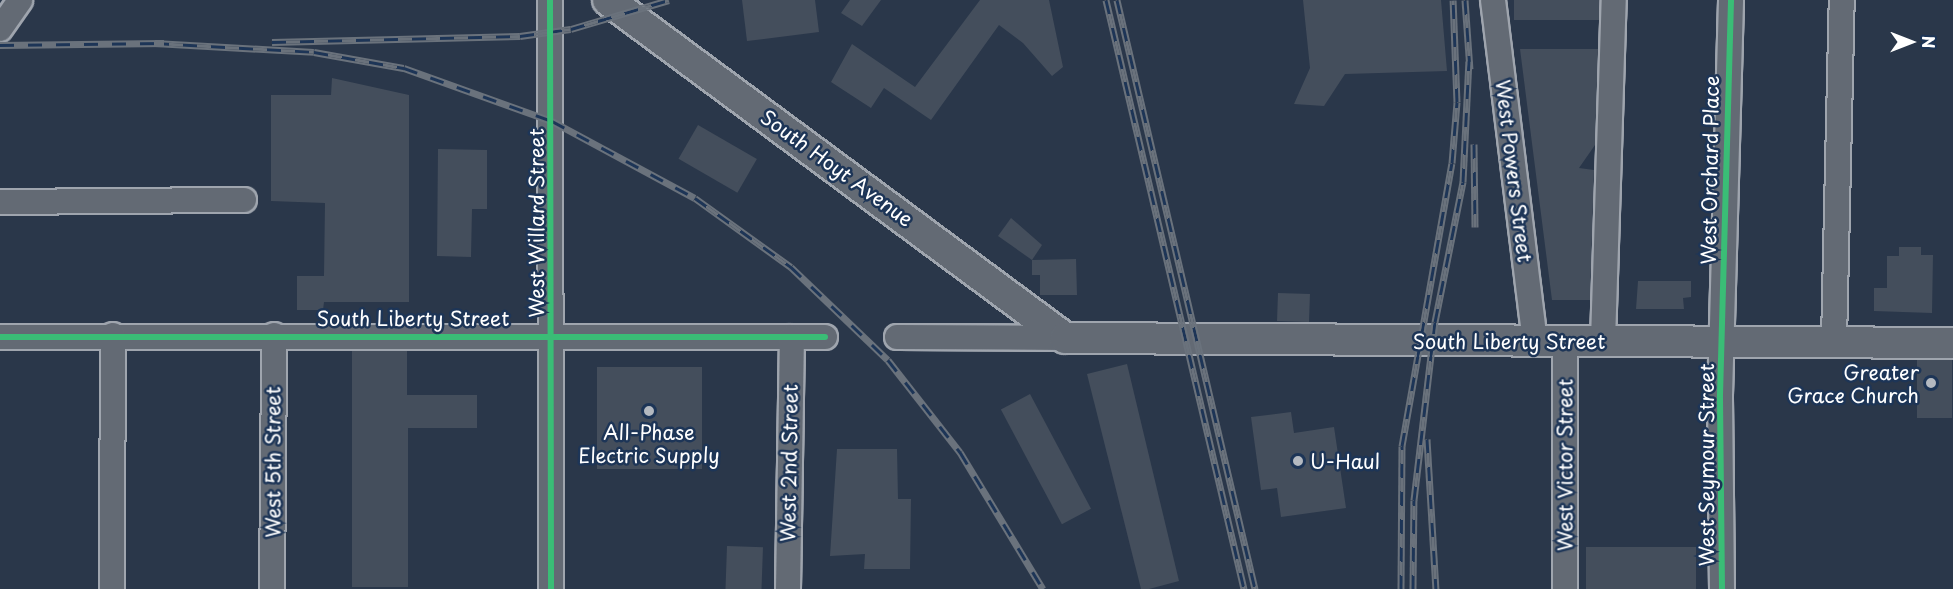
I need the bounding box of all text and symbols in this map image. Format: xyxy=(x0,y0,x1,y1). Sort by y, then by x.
north arrow xyxy=(1881,12,1941,72)
text: N xyxy=(1917,36,1941,48)
street label: West Orchard Place xyxy=(1696,74,1724,266)
street label: West Powers Street xyxy=(1491,77,1537,265)
street label: South Hoyt Avenue xyxy=(756,104,918,232)
street label: West Willard Street xyxy=(524,128,548,318)
street label: South Liberty Street xyxy=(315,306,511,330)
street label: South Liberty Street xyxy=(1411,329,1607,353)
place label: Greater Grace Church xyxy=(1786,360,1919,407)
street label: West Seymour Street xyxy=(1694,362,1718,568)
street label: West Victor Street xyxy=(1553,376,1577,554)
marker: Greater Grace Church xyxy=(1924,376,1938,390)
street label: West 2nd Street xyxy=(776,384,802,542)
street label: West 5th Street xyxy=(261,386,285,538)
marker: All-Phase Electric Supply xyxy=(642,404,656,418)
place label: All-Phase Electric Supply xyxy=(578,420,720,467)
place label: U-Haul xyxy=(1310,449,1380,473)
marker: U-Haul xyxy=(1291,454,1305,468)

